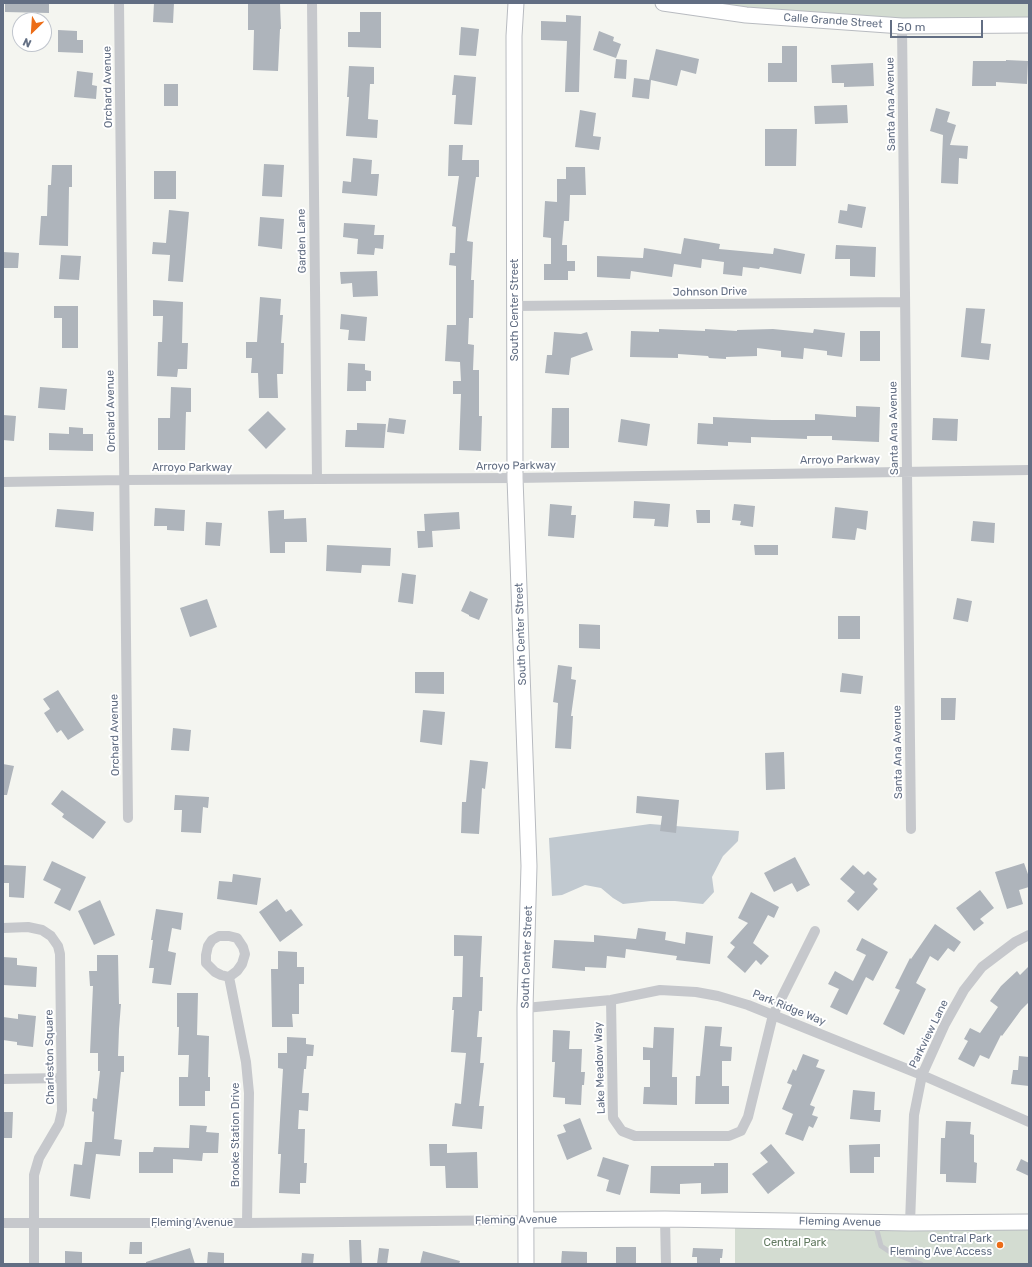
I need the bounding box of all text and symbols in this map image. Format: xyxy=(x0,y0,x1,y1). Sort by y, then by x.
street label: Calle Grande Street xyxy=(783,11,883,31)
north arrow xyxy=(12,12,52,52)
scale bar xyxy=(892,12,985,38)
text: 50 m xyxy=(897,20,925,34)
text: N xyxy=(21,35,33,50)
street label: Orchard Avenue xyxy=(101,46,115,128)
street label: Santa Ana Avenue xyxy=(884,57,898,151)
street label: Garden Lane xyxy=(295,208,309,274)
street label: South Center Street xyxy=(508,259,522,361)
street label: Johnson Drive xyxy=(673,285,747,299)
street label: Orchard Avenue xyxy=(104,370,118,452)
street label: Santa Ana Avenue xyxy=(887,381,901,475)
street label: Arroyo Parkway xyxy=(800,453,880,467)
street label: Arroyo Parkway xyxy=(476,459,556,473)
street label: Arroyo Parkway xyxy=(152,461,232,475)
street label: South Center Street xyxy=(513,582,529,686)
street label: Orchard Avenue xyxy=(108,694,122,776)
street label: Santa Ana Avenue xyxy=(891,705,905,799)
street label: South Center Street xyxy=(519,905,535,1009)
street label: Park Ridge Way xyxy=(750,987,828,1029)
street label: Parkview Lane xyxy=(907,998,951,1070)
street label: Charleston Square xyxy=(43,1009,57,1105)
street label: Lake Meadow Way xyxy=(592,1022,608,1114)
street label: Brooke Station Drive xyxy=(229,1083,243,1187)
street label: Fleming Avenue xyxy=(475,1213,557,1227)
street label: Fleming Avenue xyxy=(799,1215,881,1229)
street label: Fleming Avenue xyxy=(151,1216,233,1230)
place label: Central Park Fleming Ave Access xyxy=(890,1232,992,1258)
park label: Central Park xyxy=(764,1236,826,1250)
marker: Central Park Fleming Ave Access xyxy=(995,1240,1005,1250)

